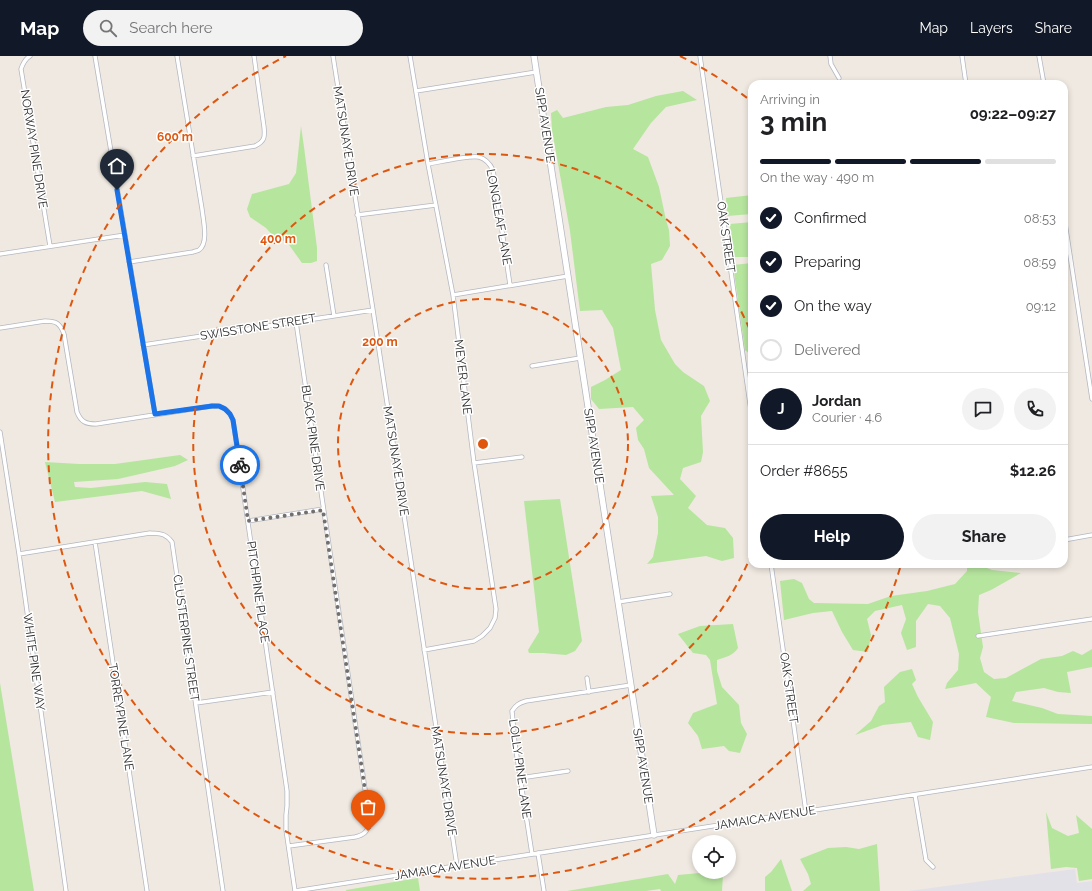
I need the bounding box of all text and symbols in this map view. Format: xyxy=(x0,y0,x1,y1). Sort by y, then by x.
search box xyxy=(83,10,363,46)
text: Map xyxy=(20,17,59,39)
icon: search xyxy=(97,17,119,39)
text: Search here xyxy=(129,19,213,37)
text: Map xyxy=(920,20,948,36)
text: Layers xyxy=(970,20,1013,36)
text: Share xyxy=(1035,20,1072,36)
street label: MATSUNAYE DRIVE xyxy=(330,85,362,197)
street label: SIPP AVENUE xyxy=(532,86,558,164)
street label: NORWAY PINE DRIVE xyxy=(18,89,50,209)
text: Arriving in xyxy=(760,92,820,107)
text: 09:22–09:27 xyxy=(970,105,1056,123)
text: 3 min xyxy=(760,107,827,137)
text: 600 m xyxy=(157,130,193,144)
pin xyxy=(100,149,134,190)
icon: home xyxy=(106,155,128,177)
street label: LONGLEAF LANE xyxy=(484,168,514,266)
text: On the way · 490 m xyxy=(760,170,874,185)
street label: OAK STREET xyxy=(714,200,738,274)
icon: check xyxy=(760,207,782,229)
text: Confirmed xyxy=(794,209,867,227)
text: 08:53 xyxy=(1024,211,1056,226)
text: 400 m xyxy=(260,232,296,246)
icon: check xyxy=(760,251,782,273)
text: Preparing xyxy=(794,253,861,271)
text: 08:59 xyxy=(1023,255,1056,270)
icon: check xyxy=(760,295,782,317)
text: On the way xyxy=(794,297,872,315)
text: 09:12 xyxy=(1026,299,1056,314)
street label: SWISSTONE STREET xyxy=(199,311,318,343)
text: 200 m xyxy=(362,335,398,349)
street label: MEYER LANE xyxy=(451,339,475,415)
text: Delivered xyxy=(794,341,861,359)
street label: BLACK PINE DRIVE xyxy=(299,384,327,492)
button: chat xyxy=(962,388,1004,430)
button: phone xyxy=(1014,388,1056,430)
text: Jordan xyxy=(812,392,861,410)
text: J xyxy=(777,400,785,418)
street label: MATSUNAYE DRIVE xyxy=(380,405,412,517)
street label: SIPP AVENUE xyxy=(581,407,607,485)
text: Courier · 4.6 xyxy=(812,410,882,425)
centre of rings xyxy=(476,437,490,451)
courier xyxy=(220,445,260,485)
icon: bike xyxy=(229,454,251,476)
text: Order #8655 xyxy=(760,462,848,480)
text: $12.26 xyxy=(1010,462,1056,480)
button: Help xyxy=(760,514,904,560)
button: Share xyxy=(912,514,1056,560)
street label: PITCHPINE PLACE xyxy=(244,540,272,644)
street label: CLUSTERPINE STREET xyxy=(170,574,202,703)
street label: WHITE PINE WAY xyxy=(20,612,48,712)
street label: OAK STREET xyxy=(777,651,801,725)
street label: TORREYPINE LANE xyxy=(106,662,136,772)
street label: LOLLY PINE LANE xyxy=(506,718,534,820)
street label: MATSUNAYE DRIVE xyxy=(428,725,460,837)
street label: SIPP AVENUE xyxy=(630,727,656,805)
pin xyxy=(351,790,385,831)
icon: bag xyxy=(357,796,379,818)
street label: JAMAICA AVENUE xyxy=(713,803,817,833)
map controls xyxy=(692,835,736,879)
button: locate xyxy=(692,835,736,879)
street label: JAMAICA AVENUE xyxy=(393,853,497,883)

